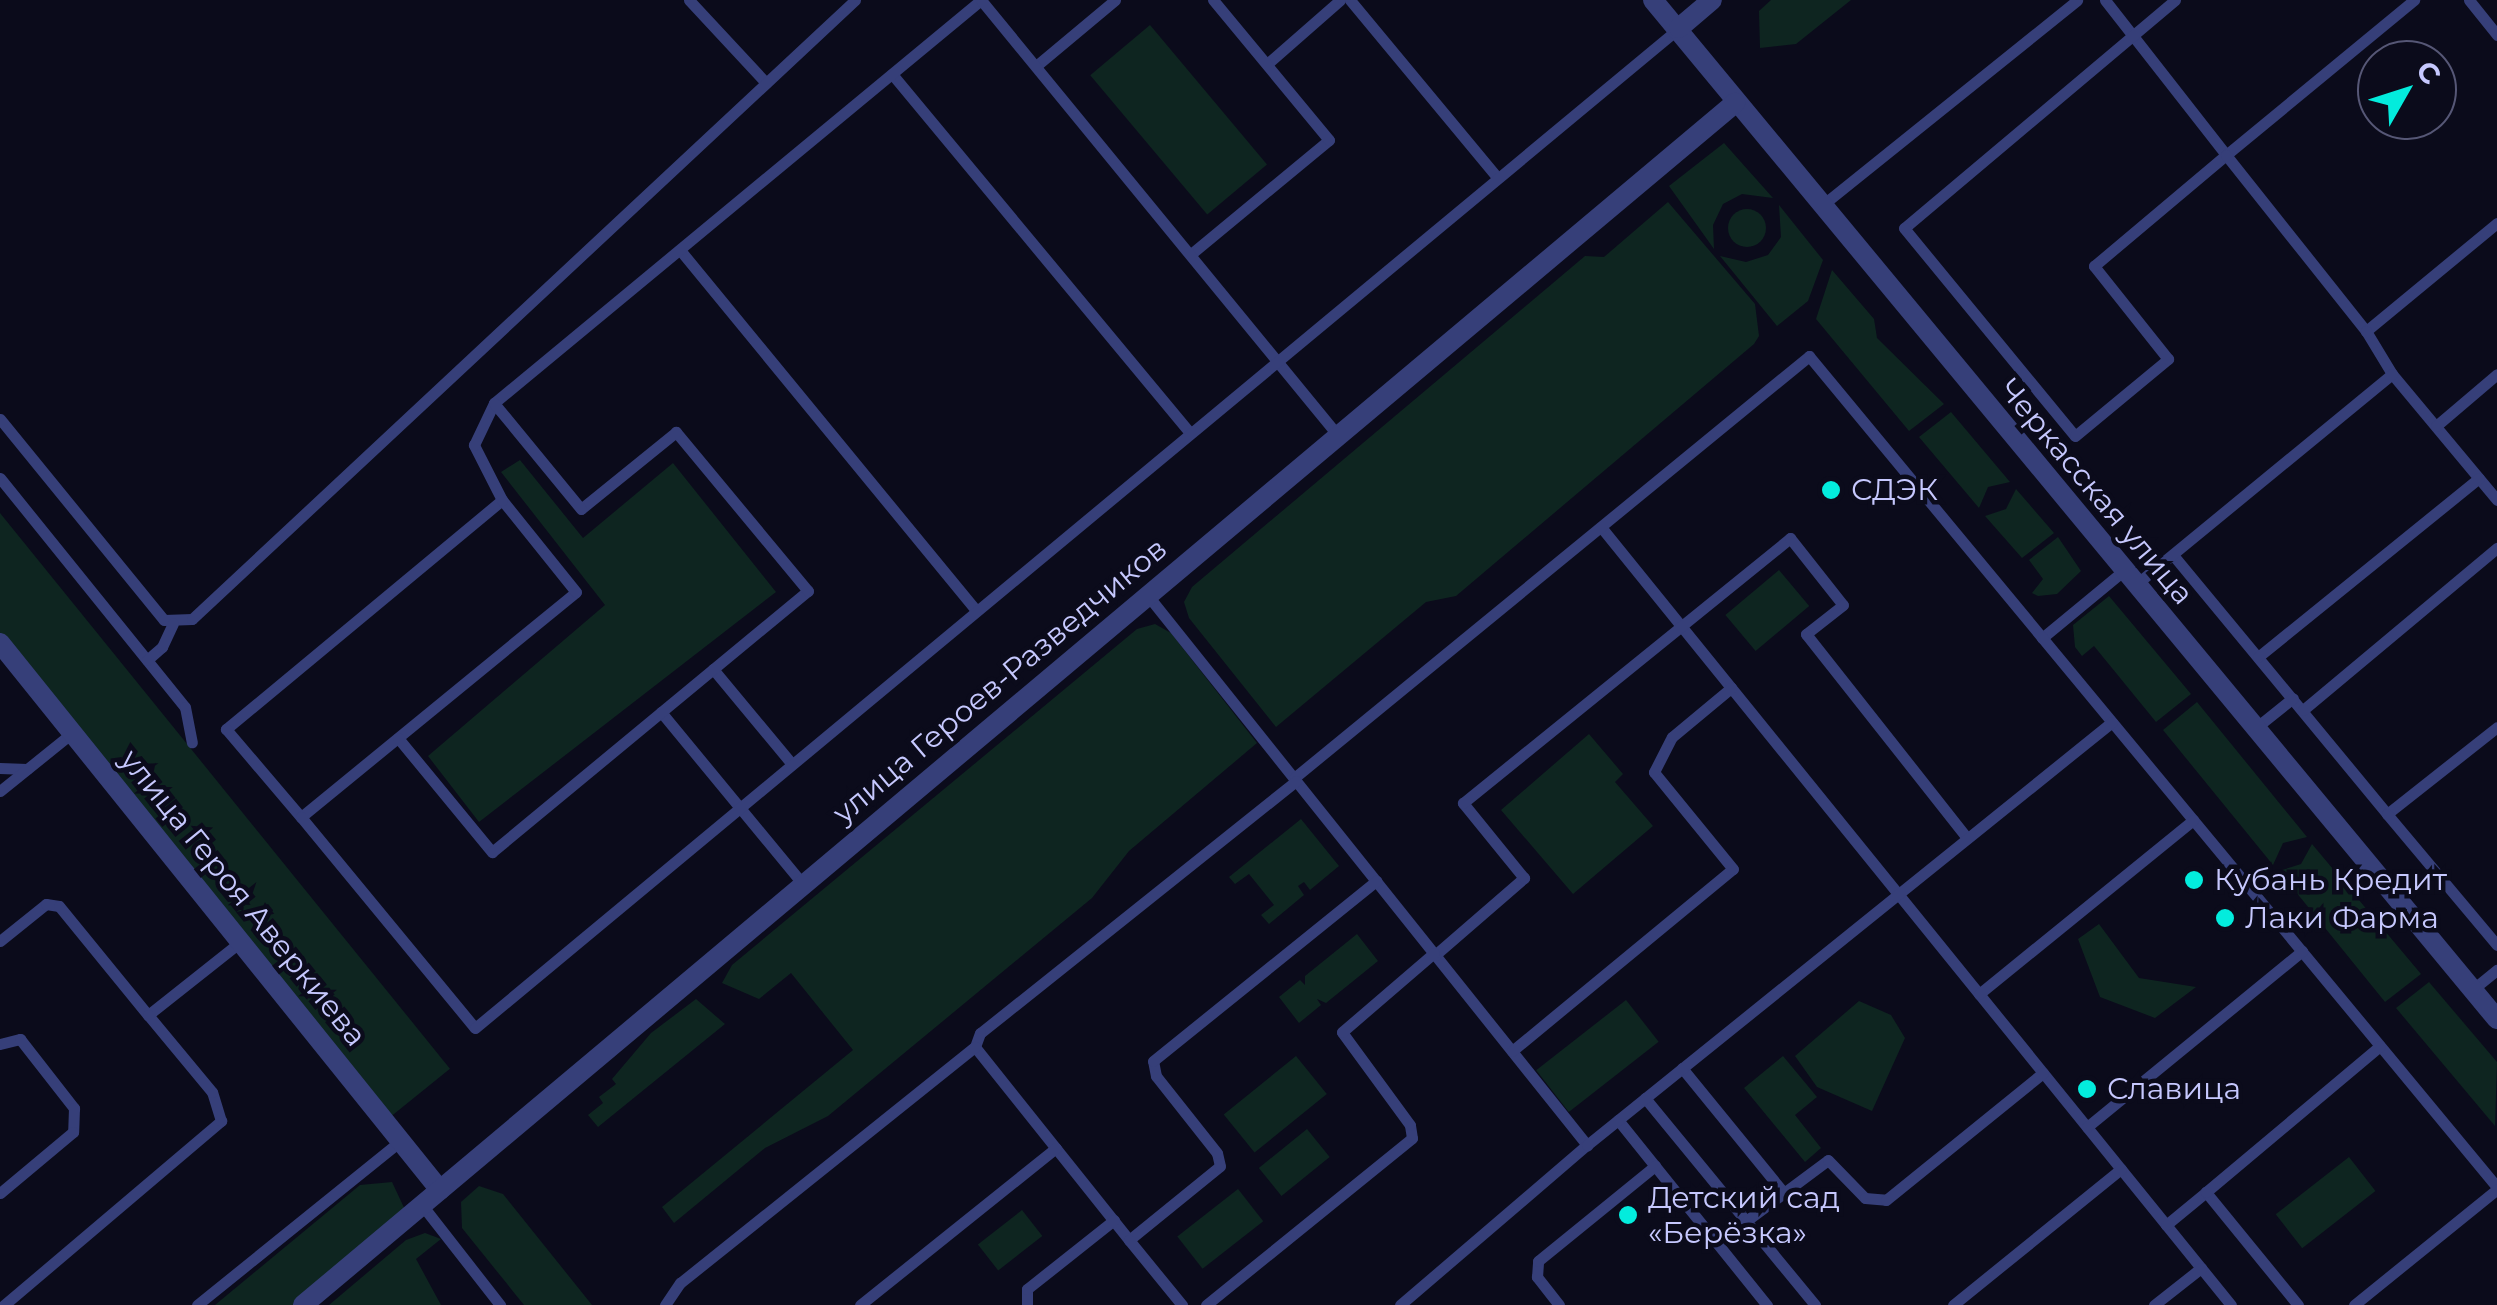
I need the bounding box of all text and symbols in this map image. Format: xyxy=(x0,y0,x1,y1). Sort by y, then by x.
north arrow xyxy=(2357,40,2457,140)
text: С xyxy=(2409,54,2448,91)
street label: Черкасская улица xyxy=(1991,372,2201,612)
place label: СДЭК xyxy=(1851,472,1938,508)
marker: СДЭК xyxy=(1820,479,1842,501)
street label: улица Героев-Разведчиков xyxy=(826,531,1174,831)
street label: улица Героя Аверкиева xyxy=(112,743,374,1053)
place label: Кубань Кредит xyxy=(2214,862,2447,898)
marker: Кубань Кредит xyxy=(2183,869,2205,891)
place label: Лаки Фарма xyxy=(2245,900,2439,936)
marker: Лаки Фарма xyxy=(2214,907,2236,929)
place label: Славица xyxy=(2107,1071,2241,1107)
marker: Славица xyxy=(2076,1078,2098,1100)
place label: Детский сад «Берёзка» xyxy=(1648,1180,1840,1250)
marker: Детский сад «Берёзка» xyxy=(1617,1204,1639,1226)

